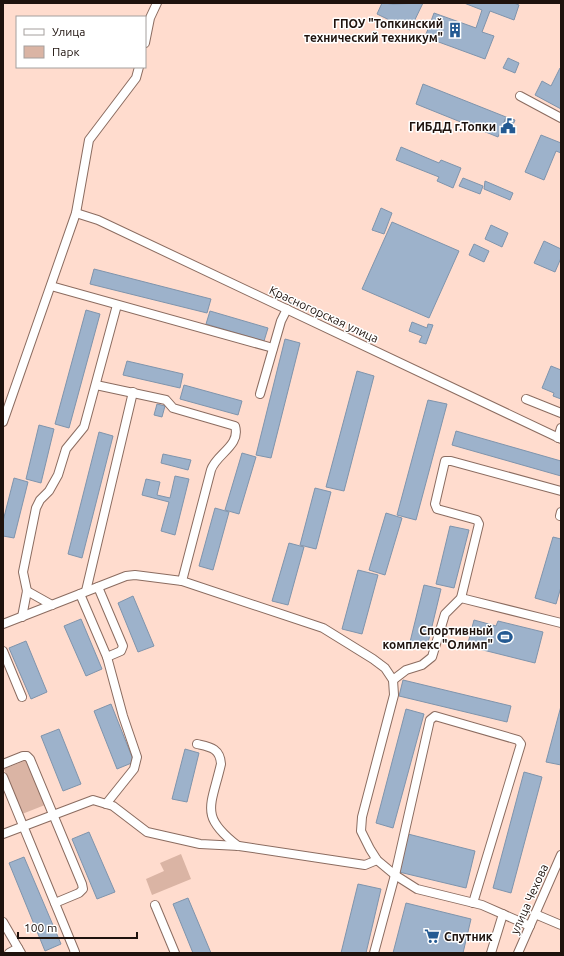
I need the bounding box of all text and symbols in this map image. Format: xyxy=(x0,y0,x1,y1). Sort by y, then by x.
legend xyxy=(16,16,146,68)
place label: ГПОУ "Топкинский технический техникум" xyxy=(304,17,443,44)
building icon: ГПОУ "Топкинский технический техникум" xyxy=(446,21,464,39)
text: Улица xyxy=(52,25,85,38)
text: Парк xyxy=(52,45,80,58)
public building icon: ГИБДД г.Топки xyxy=(499,117,517,135)
place label: ГИБДД г.Топки xyxy=(409,120,496,133)
street label: Красногорская улица xyxy=(267,283,381,345)
place label: Спортивный комплекс "Олимп" xyxy=(383,624,493,651)
sports icon: Спортивный комплекс "Олимп" xyxy=(496,628,514,646)
street label: улица Чехова xyxy=(508,862,550,936)
scale bar xyxy=(18,914,137,940)
text: 100 m xyxy=(24,921,57,934)
supermarket icon: Спутник xyxy=(423,927,441,945)
place label: Спутник xyxy=(444,930,493,943)

